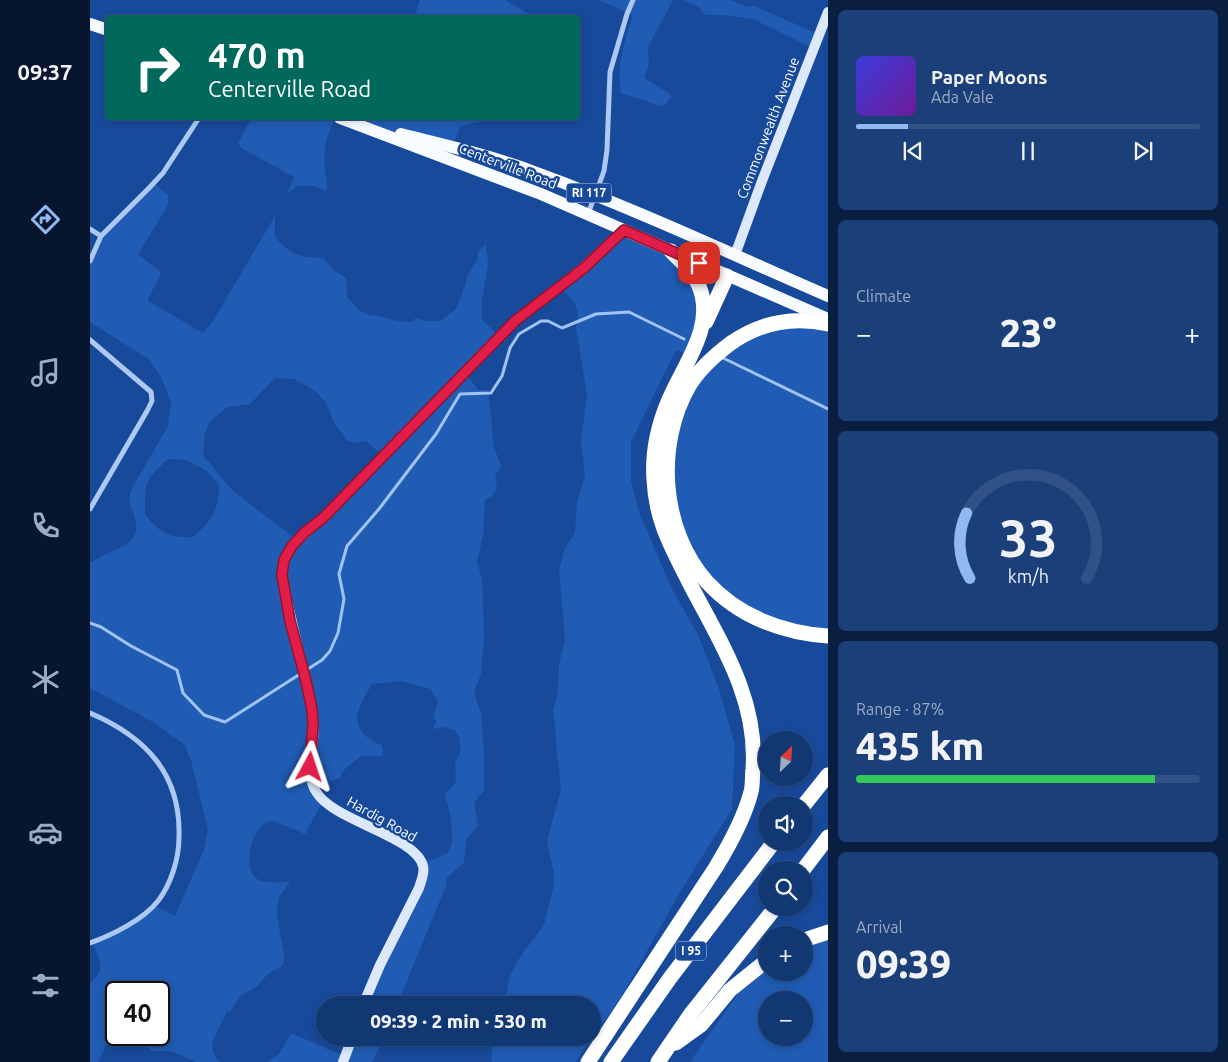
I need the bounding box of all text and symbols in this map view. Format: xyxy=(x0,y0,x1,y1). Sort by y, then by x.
icon: right xyxy=(125,35,190,100)
text: 470 m xyxy=(208,35,306,75)
street label: Commonwealth Avenue xyxy=(734,55,802,201)
text: 09:37 xyxy=(17,59,73,84)
text: Paper Moons xyxy=(931,66,1048,88)
text: Centerville Road xyxy=(208,76,371,101)
text: Ada Vale xyxy=(931,88,994,106)
icon: previous xyxy=(899,137,927,165)
icon: pause xyxy=(1014,137,1042,165)
icon: next xyxy=(1129,137,1157,165)
street label: Centerville Road xyxy=(457,140,559,192)
road number: RI 117 xyxy=(566,184,612,202)
icon: directions xyxy=(28,202,63,237)
pin xyxy=(678,242,720,284)
icon: arrive xyxy=(685,249,713,277)
text: Climate xyxy=(856,287,911,305)
text: 23° xyxy=(1000,312,1056,354)
text: − xyxy=(856,318,872,349)
text: + xyxy=(1184,318,1200,349)
icon: music xyxy=(28,355,63,390)
icon: phone xyxy=(28,508,63,543)
text: 33 xyxy=(999,509,1057,567)
text: km/h xyxy=(1007,566,1049,586)
icon: climate xyxy=(28,662,63,697)
text: Range · 87% xyxy=(856,700,944,718)
text: 435 km xyxy=(856,725,984,767)
north arrow xyxy=(758,731,812,786)
map controls xyxy=(758,731,813,1046)
position arrow xyxy=(283,740,335,792)
street label: Hardig Road xyxy=(344,793,420,845)
button: sound xyxy=(758,796,813,851)
icon: car xyxy=(28,815,63,850)
button: search xyxy=(758,861,813,916)
text: Arrival xyxy=(856,918,903,936)
button: + xyxy=(758,926,813,981)
road number: I 95 xyxy=(676,941,706,960)
text: 09:39 xyxy=(856,943,951,985)
icon: filters xyxy=(28,968,63,1003)
speed limit sign: 40 xyxy=(105,981,170,1046)
button: − xyxy=(758,991,813,1046)
text: 09:39 · 2 min · 530 m xyxy=(370,1010,547,1032)

